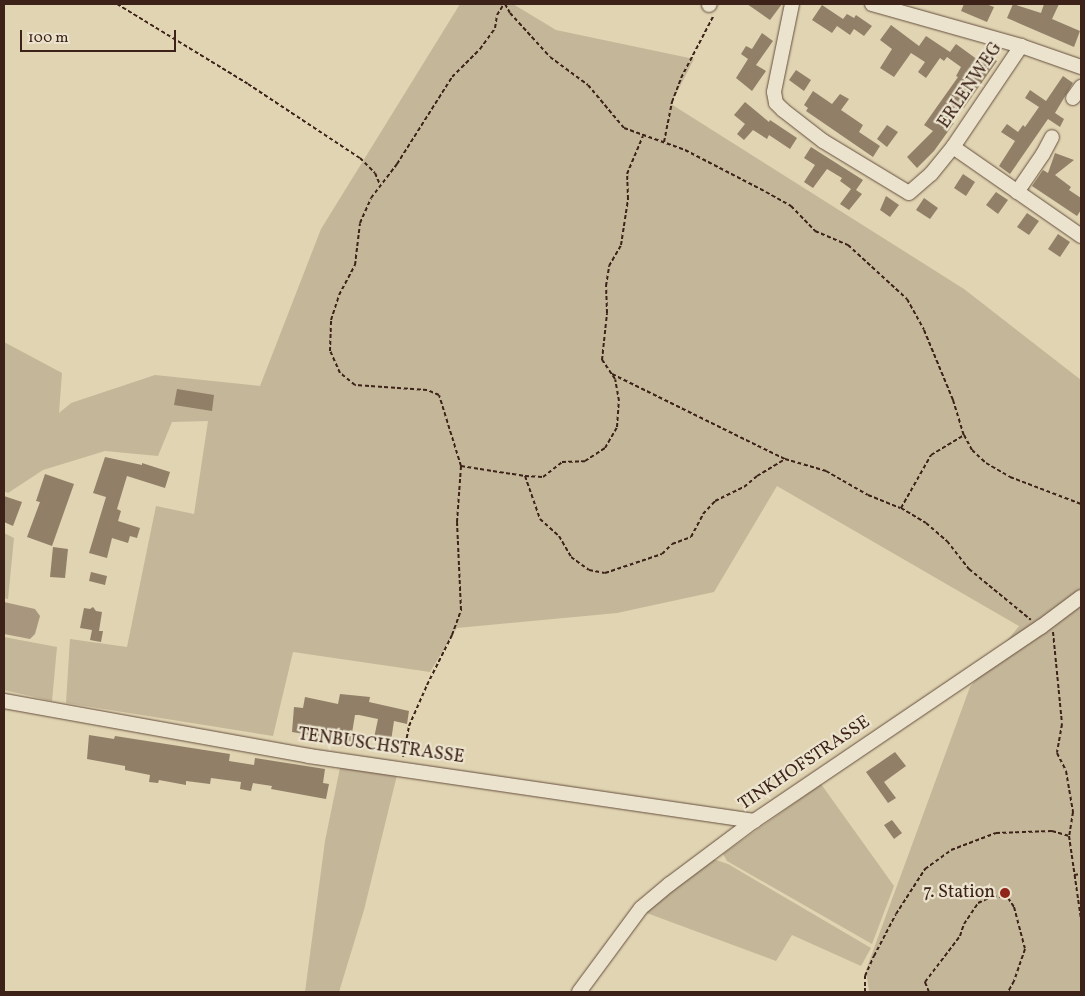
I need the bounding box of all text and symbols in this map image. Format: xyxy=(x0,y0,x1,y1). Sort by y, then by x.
scale bar xyxy=(22,20,179,52)
text: 100 m xyxy=(28,28,68,49)
street label: ERLENWEG xyxy=(934,39,1008,133)
street label: TINKHOFSTRASSE xyxy=(735,712,875,816)
street label: TENBUSCHSTRASSE xyxy=(296,725,466,769)
place label: 7. Station xyxy=(923,882,995,904)
marker: 7. Station xyxy=(999,887,1011,899)

